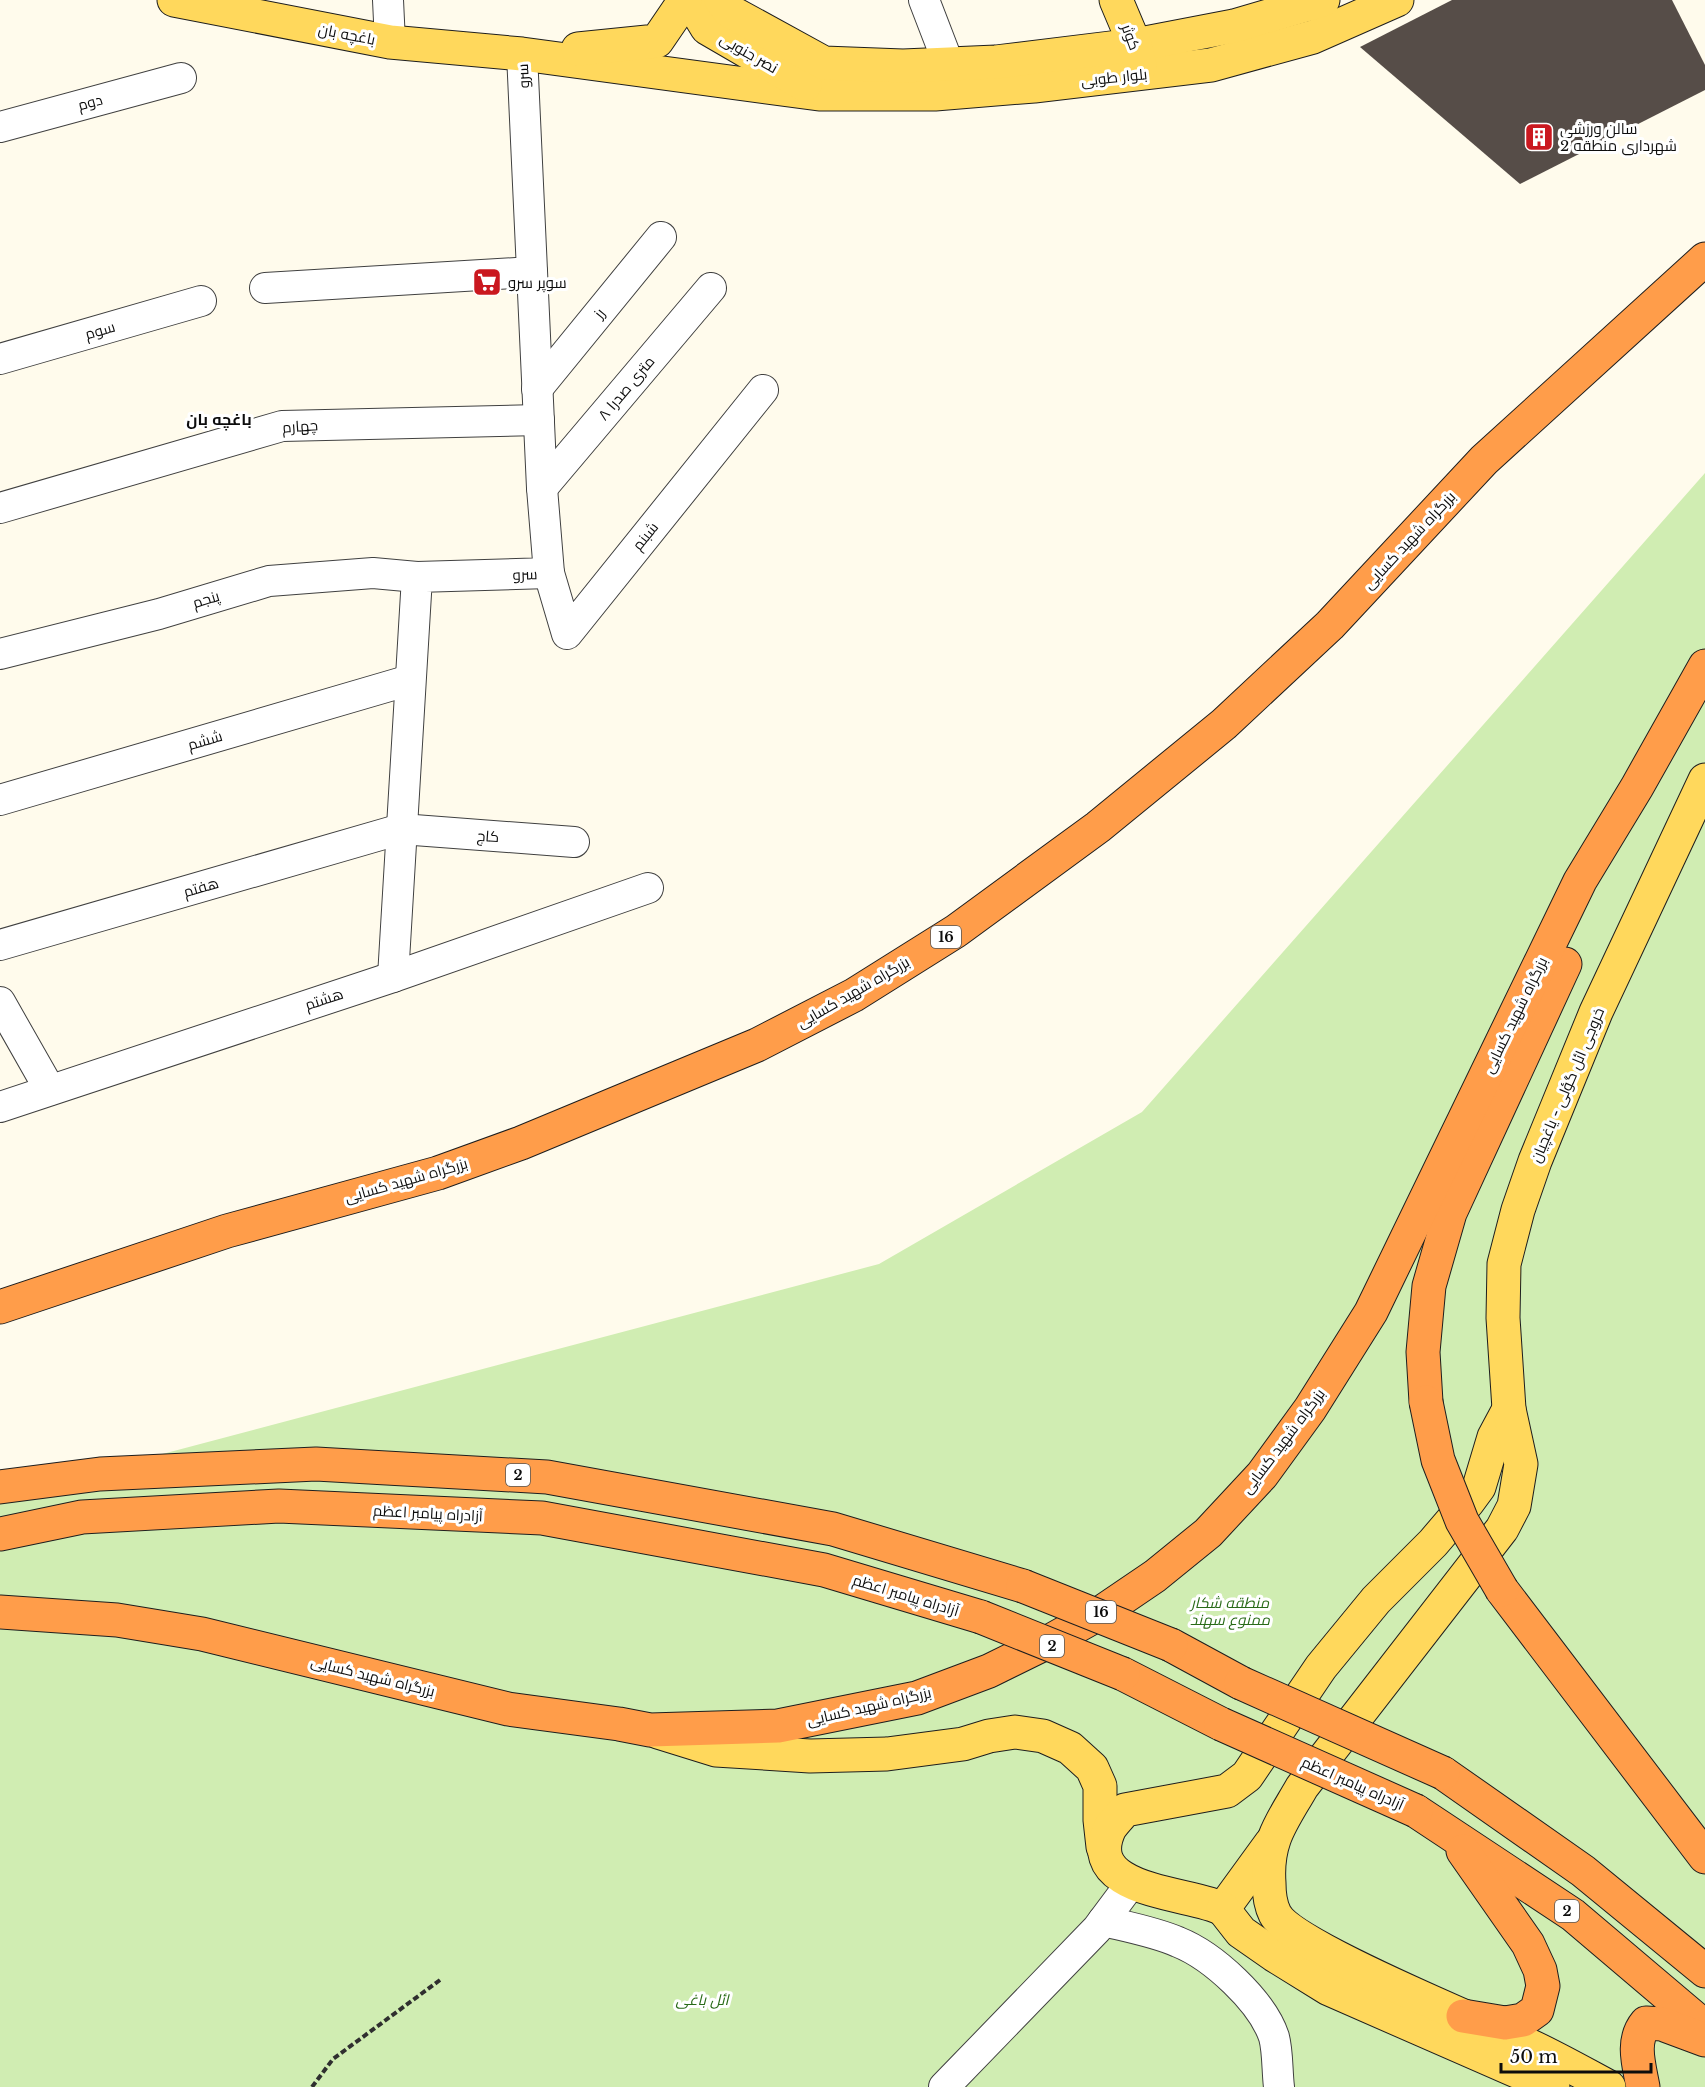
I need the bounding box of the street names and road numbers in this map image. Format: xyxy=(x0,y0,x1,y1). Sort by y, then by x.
street label: باغچه بان xyxy=(317,19,377,50)
street label: کوثر xyxy=(1117,20,1144,53)
street label: نصر جنوبی xyxy=(716,29,781,78)
street label: سرو xyxy=(513,63,533,89)
street label: بلوار طوبی xyxy=(1080,64,1148,91)
street label: دوم xyxy=(76,90,105,115)
street label: رز xyxy=(589,304,609,323)
street label: سوم xyxy=(83,317,118,344)
street label: ۸ متری صدرا xyxy=(594,352,659,425)
street label: چهارم xyxy=(281,415,319,438)
street label: بزرگراه شهید کسایی xyxy=(1359,487,1460,594)
street label: شبنم xyxy=(628,518,663,555)
street label: سرو xyxy=(512,564,538,584)
street label: پنجم xyxy=(190,586,222,613)
street label: ششم xyxy=(185,726,225,755)
street label: کاج xyxy=(476,826,500,848)
street label: هفتم xyxy=(181,873,221,902)
road number: 16 xyxy=(931,926,961,948)
street label: بزرگراه شهید کسایی xyxy=(793,952,913,1033)
street label: بزرگراه شهید کسایی xyxy=(1479,954,1552,1077)
street label: هشتم xyxy=(302,984,346,1015)
street label: خروجی ائل گؤلی - یاغچیان xyxy=(1526,1005,1609,1166)
street label: بزرگراه شهید کسایی xyxy=(342,1153,470,1208)
street label: بزرگراه شهید کسایی xyxy=(1237,1384,1330,1498)
road number: 2 xyxy=(506,1464,530,1486)
street label: آزادراه پیامبر اعظم xyxy=(373,1501,483,1526)
street label: آزادراه پیامبر اعظم xyxy=(850,1570,961,1621)
road number: 16 xyxy=(1086,1601,1116,1623)
road number: 2 xyxy=(1040,1635,1064,1657)
street label: بزرگراه شهید کسایی xyxy=(309,1651,437,1702)
street label: بزرگراه شهید کسایی xyxy=(805,1682,933,1731)
street label: آزادراه پیامبر اعظم xyxy=(1298,1752,1407,1815)
road number: 2 xyxy=(1555,1900,1579,1922)

